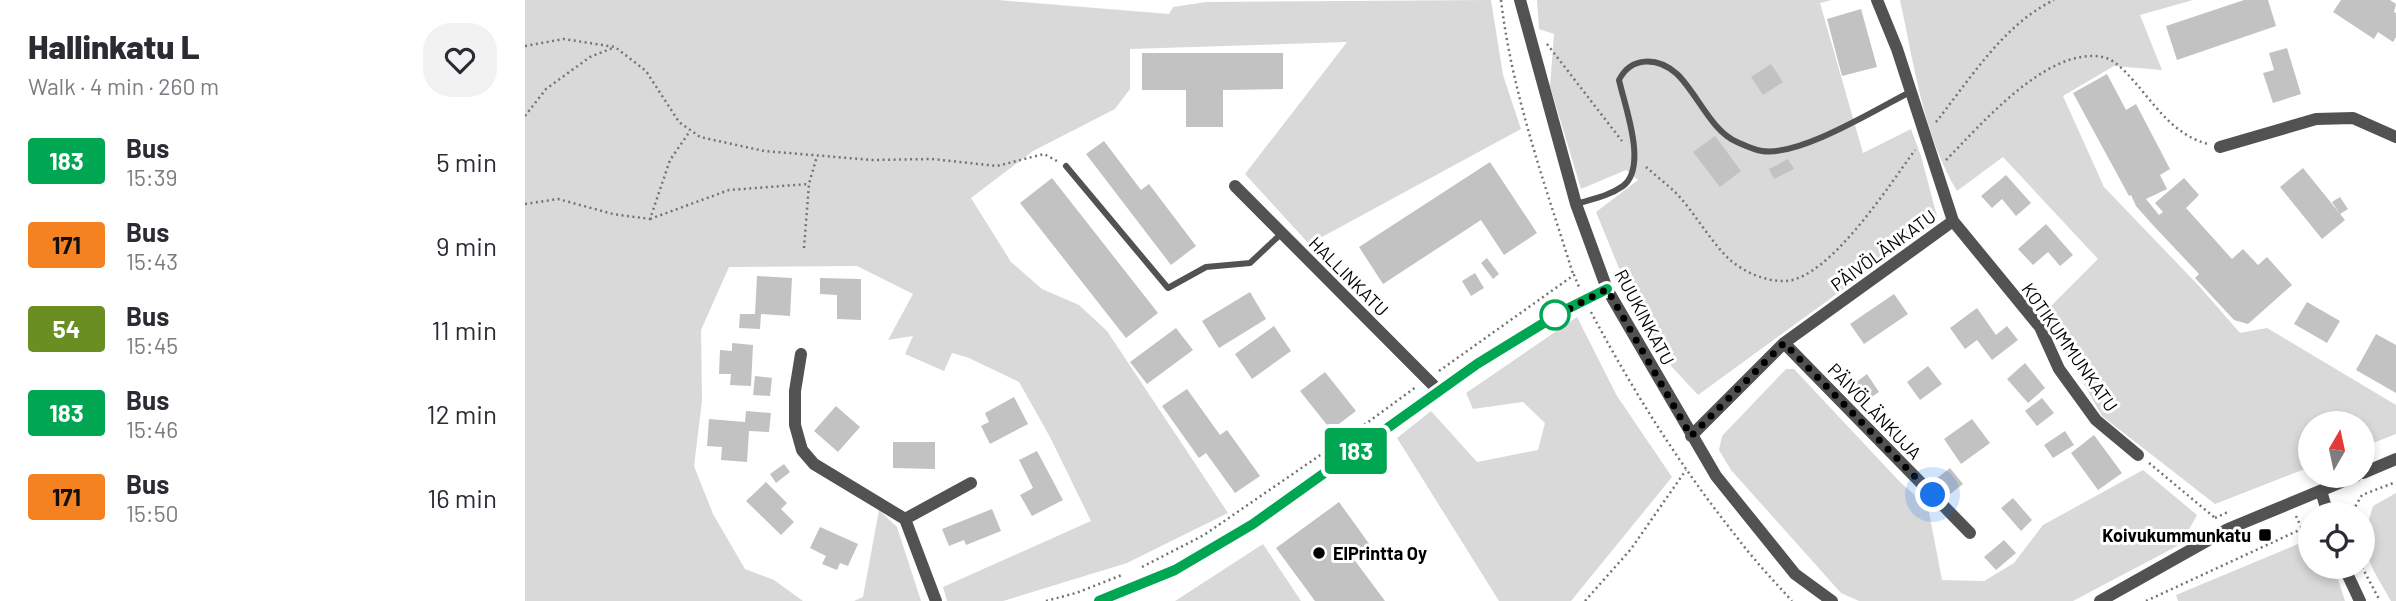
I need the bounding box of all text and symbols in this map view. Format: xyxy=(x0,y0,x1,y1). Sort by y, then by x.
button: heart xyxy=(423,23,497,97)
text: Hallinkatu L xyxy=(28,26,200,66)
text: Walk · 4 min · 260 m xyxy=(28,72,219,100)
text: Bus xyxy=(126,132,169,163)
text: 183 xyxy=(49,146,84,175)
text: 5 min xyxy=(436,146,497,177)
text: 15:39 xyxy=(126,163,178,191)
street label: PÄIVÖLÄNKATU xyxy=(1826,205,1940,295)
text: Bus xyxy=(126,216,169,247)
text: 171 xyxy=(52,230,81,259)
text: 9 min xyxy=(436,230,497,261)
street label: HALLINKATU xyxy=(1305,232,1393,320)
text: 15:43 xyxy=(126,247,178,275)
street label: RUUKINKATU xyxy=(1611,265,1679,369)
street label: KOTIKUMMUNKATU xyxy=(2017,278,2123,416)
text: Bus xyxy=(126,300,169,331)
unlabelled marker xyxy=(1540,300,1570,330)
text: 54 xyxy=(53,314,80,343)
text: 11 min xyxy=(431,314,497,345)
text: 15:45 xyxy=(126,331,178,359)
street label: PÄIVÖLÄNKUJA xyxy=(1824,358,1926,464)
text: Bus xyxy=(126,384,169,415)
text: 183 xyxy=(49,398,84,427)
text: 12 min xyxy=(427,398,497,429)
north arrow xyxy=(2298,411,2375,488)
map controls xyxy=(2298,411,2375,579)
text: 15:46 xyxy=(126,415,178,443)
line badge: 183 xyxy=(1316,428,1396,474)
text: 183 xyxy=(1339,436,1373,465)
text: Bus xyxy=(126,468,169,499)
your location xyxy=(1915,477,1950,512)
text: 171 xyxy=(52,482,81,511)
text: 16 min xyxy=(427,482,497,513)
text: 15:50 xyxy=(126,499,179,527)
button: locate xyxy=(2298,502,2375,579)
place label: Koivukummunkatu xyxy=(2102,524,2251,546)
marker: Koivukummunkatu xyxy=(2257,527,2273,543)
place label: ElPrintta Oy xyxy=(1333,542,1427,564)
marker: ElPrintta Oy xyxy=(1311,545,1327,561)

